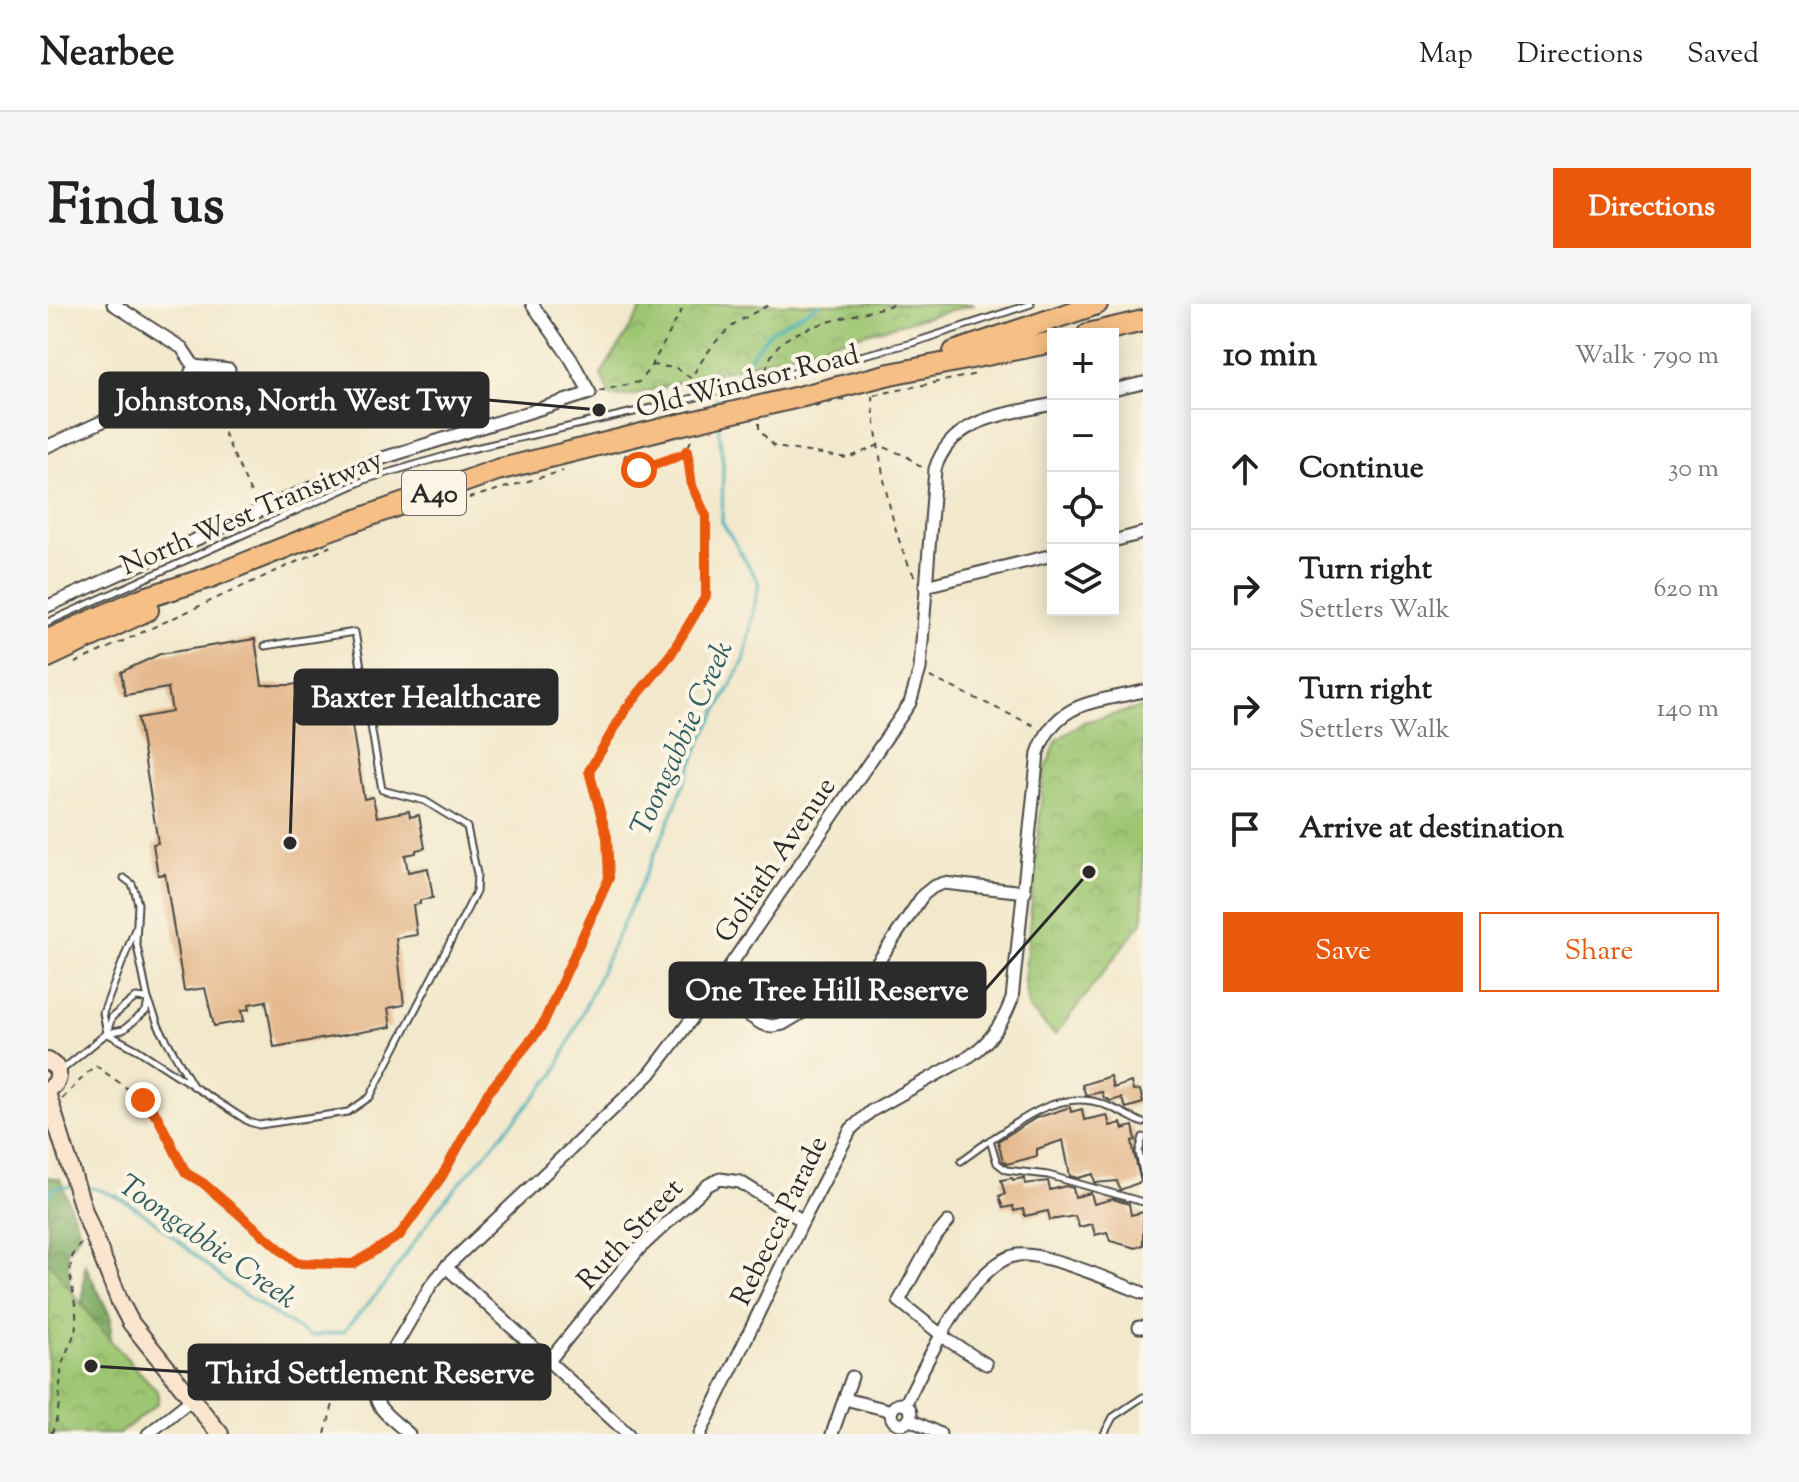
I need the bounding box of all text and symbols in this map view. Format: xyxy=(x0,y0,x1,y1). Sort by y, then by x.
text: Nearbee xyxy=(40,28,175,82)
text: Map xyxy=(1419,35,1473,75)
text: Directions xyxy=(1517,35,1643,75)
text: Saved xyxy=(1687,35,1759,75)
text: Find us xyxy=(48,168,224,249)
button: Directions xyxy=(1553,168,1751,248)
map controls xyxy=(1047,328,1119,616)
button: + xyxy=(1047,328,1119,400)
text: 10 min xyxy=(1223,332,1317,381)
street label: Old Windsor Road xyxy=(632,336,864,430)
text: Walk · 790 m xyxy=(1574,338,1719,375)
callout: Johnstons, North West Twy xyxy=(100,373,488,427)
text: Johnstons, North West Twy xyxy=(114,381,472,424)
button: − xyxy=(1047,400,1119,472)
street label: North West Transitway xyxy=(115,440,389,587)
icon: ahead xyxy=(1223,447,1267,491)
text: Continue xyxy=(1299,448,1424,491)
text: 30 m xyxy=(1668,451,1719,488)
route start xyxy=(621,452,657,488)
road number: A40 xyxy=(402,471,466,515)
button: locate xyxy=(1047,472,1119,544)
button: layers xyxy=(1047,544,1119,616)
text: Turn right xyxy=(1299,549,1432,592)
icon: right xyxy=(1223,567,1267,611)
text: 620 m xyxy=(1653,571,1719,608)
text: Settlers Walk xyxy=(1299,592,1450,629)
water label: Toongabbie Creek xyxy=(621,634,746,844)
text: Turn right xyxy=(1299,669,1432,712)
callout: Baxter Healthcare xyxy=(295,670,557,724)
text: Baxter Healthcare xyxy=(311,678,541,721)
icon: right xyxy=(1223,687,1267,731)
text: 140 m xyxy=(1656,691,1719,728)
text: Settlers Walk xyxy=(1299,712,1450,749)
street label: Goliath Avenue xyxy=(706,770,847,951)
icon: arrive xyxy=(1223,807,1267,851)
text: Arrive at destination xyxy=(1299,808,1564,851)
button: Save xyxy=(1223,912,1463,992)
button: Share xyxy=(1479,912,1719,992)
callout: One Tree Hill Reserve xyxy=(670,963,985,1017)
text: One Tree Hill Reserve xyxy=(685,971,969,1014)
route end xyxy=(125,1082,161,1118)
street label: Rebecca Parade xyxy=(722,1130,839,1313)
water label: Toongabbie Creek xyxy=(108,1165,305,1321)
street label: Ruth Street xyxy=(569,1170,694,1300)
callout: Third Settlement Reserve xyxy=(189,1345,550,1399)
text: Third Settlement Reserve xyxy=(206,1354,535,1397)

